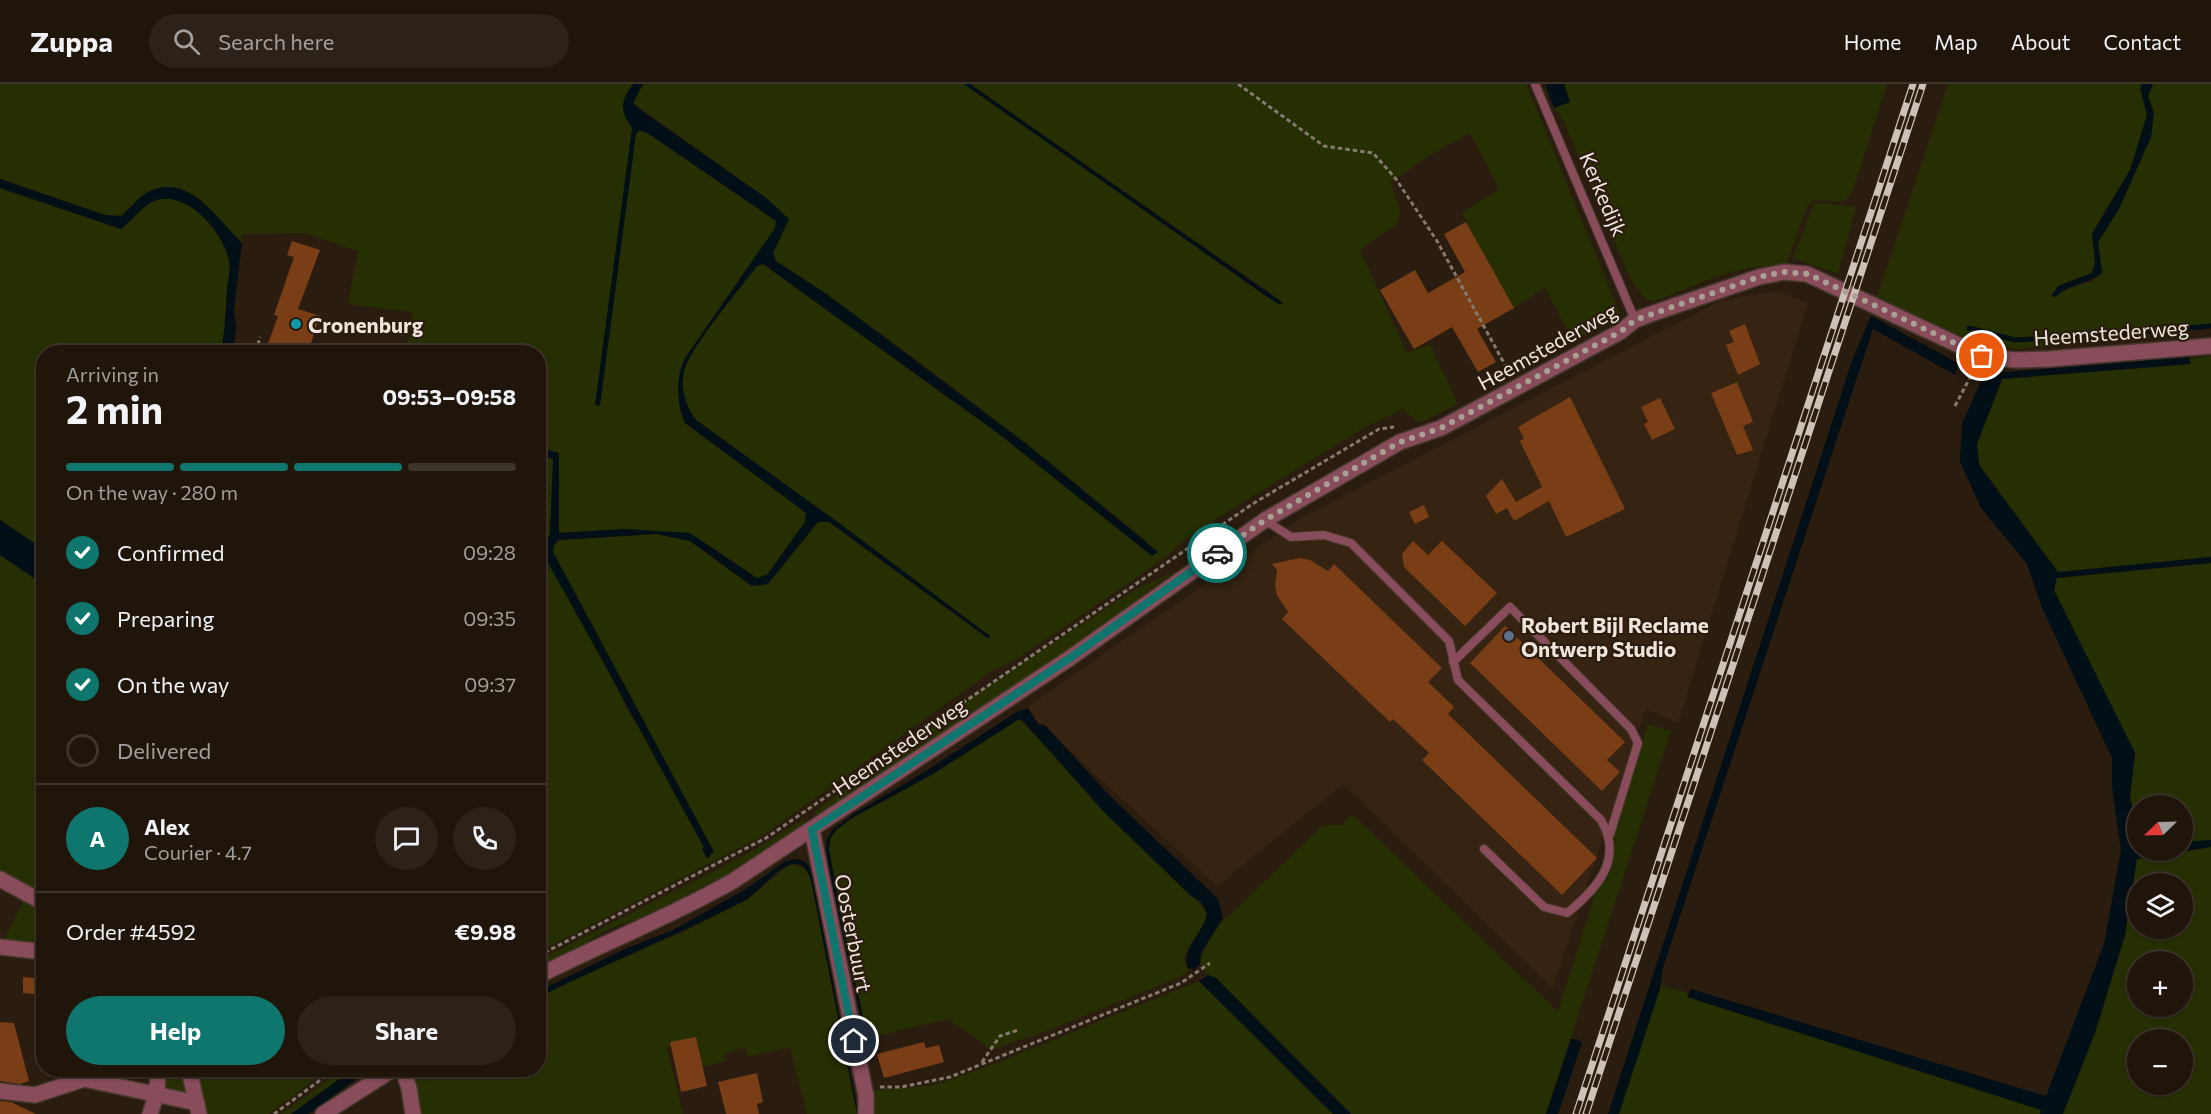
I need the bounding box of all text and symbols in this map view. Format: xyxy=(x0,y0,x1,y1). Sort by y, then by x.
search box xyxy=(149,14,569,68)
text: Zuppa xyxy=(30,24,113,58)
icon: search xyxy=(170,25,203,58)
text: Search here xyxy=(218,28,334,55)
text: Home xyxy=(1844,29,1901,54)
text: Map xyxy=(1934,29,1978,54)
text: About xyxy=(2011,29,2070,54)
text: Contact xyxy=(2103,29,2181,54)
street label: Kerkedijk xyxy=(1575,148,1633,240)
street label: Heemstederweg xyxy=(1473,297,1621,395)
place label: Cronenburg xyxy=(308,312,424,337)
street label: Heemstederweg xyxy=(2032,314,2190,350)
marker: Cronenburg xyxy=(289,317,303,331)
pin xyxy=(1956,330,2007,381)
icon: bag xyxy=(1965,339,1998,372)
text: Arriving in xyxy=(66,362,159,386)
text: 09:53–09:58 xyxy=(382,383,516,410)
text: 2 min xyxy=(66,384,163,432)
text: On the way · 280 m xyxy=(66,480,238,504)
courier xyxy=(1187,523,1247,583)
icon: check xyxy=(66,536,99,569)
icon: car xyxy=(1201,537,1234,570)
text: Confirmed xyxy=(117,539,224,566)
text: 09:28 xyxy=(463,540,516,564)
icon: check xyxy=(66,602,99,635)
text: Preparing xyxy=(117,605,214,632)
text: 09:35 xyxy=(463,606,516,630)
place label: Robert Bijl Reclame Ontwerp Studio xyxy=(1521,612,1709,661)
marker: Robert Bijl Reclame Ontwerp Studio xyxy=(1502,629,1516,643)
icon: check xyxy=(66,668,99,701)
text: On the way xyxy=(117,671,229,698)
text: 09:37 xyxy=(464,672,516,696)
street label: Heemstederweg xyxy=(827,692,971,800)
text: Delivered xyxy=(117,737,211,764)
north arrow xyxy=(2127,795,2193,861)
map controls xyxy=(2127,795,2193,1095)
button: chat xyxy=(375,807,438,870)
button: phone xyxy=(453,807,516,870)
text: Alex xyxy=(144,813,190,840)
text: A xyxy=(90,825,105,852)
text: Courier · 4.7 xyxy=(144,840,252,864)
street label: Oosterbuurt xyxy=(830,872,878,994)
button: layers xyxy=(2127,873,2193,939)
text: Order #4592 xyxy=(66,918,196,945)
text: €9.98 xyxy=(455,918,516,945)
button: + xyxy=(2127,951,2193,1017)
button: Help xyxy=(66,996,285,1065)
button: Share xyxy=(297,996,516,1065)
pin xyxy=(828,1015,879,1066)
icon: home xyxy=(837,1024,870,1057)
button: − xyxy=(2127,1029,2193,1095)

